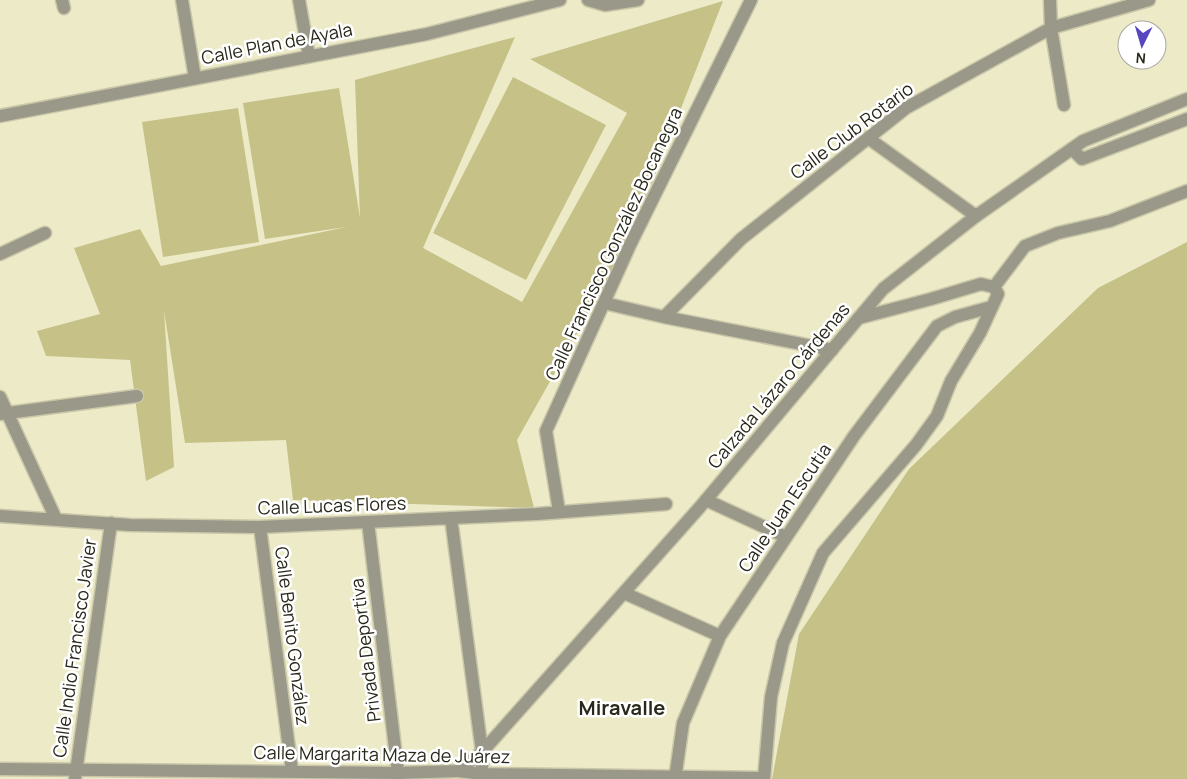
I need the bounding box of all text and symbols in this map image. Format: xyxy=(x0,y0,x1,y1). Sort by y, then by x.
street label: Calle Plan de Ayala xyxy=(199,17,354,69)
north arrow xyxy=(1117,20,1167,70)
text: N xyxy=(1135,49,1147,68)
street label: Calle Club Rotario xyxy=(785,76,918,184)
street label: Calle Francisco González Bocanegra xyxy=(539,103,687,384)
street label: Calzada Lázaro Cárdenas xyxy=(702,297,855,473)
street label: Calle Juan Escutia xyxy=(732,438,836,577)
street label: Calle Lucas Flores xyxy=(257,490,407,520)
street label: Calle Indio Francisco Javier xyxy=(47,536,101,759)
street label: Calle Benito González xyxy=(270,545,316,727)
street label: Privada Deportiva xyxy=(344,577,386,723)
district label: Miravalle xyxy=(579,694,665,721)
street label: Calle Margarita Maza de Juárez xyxy=(253,740,511,768)

